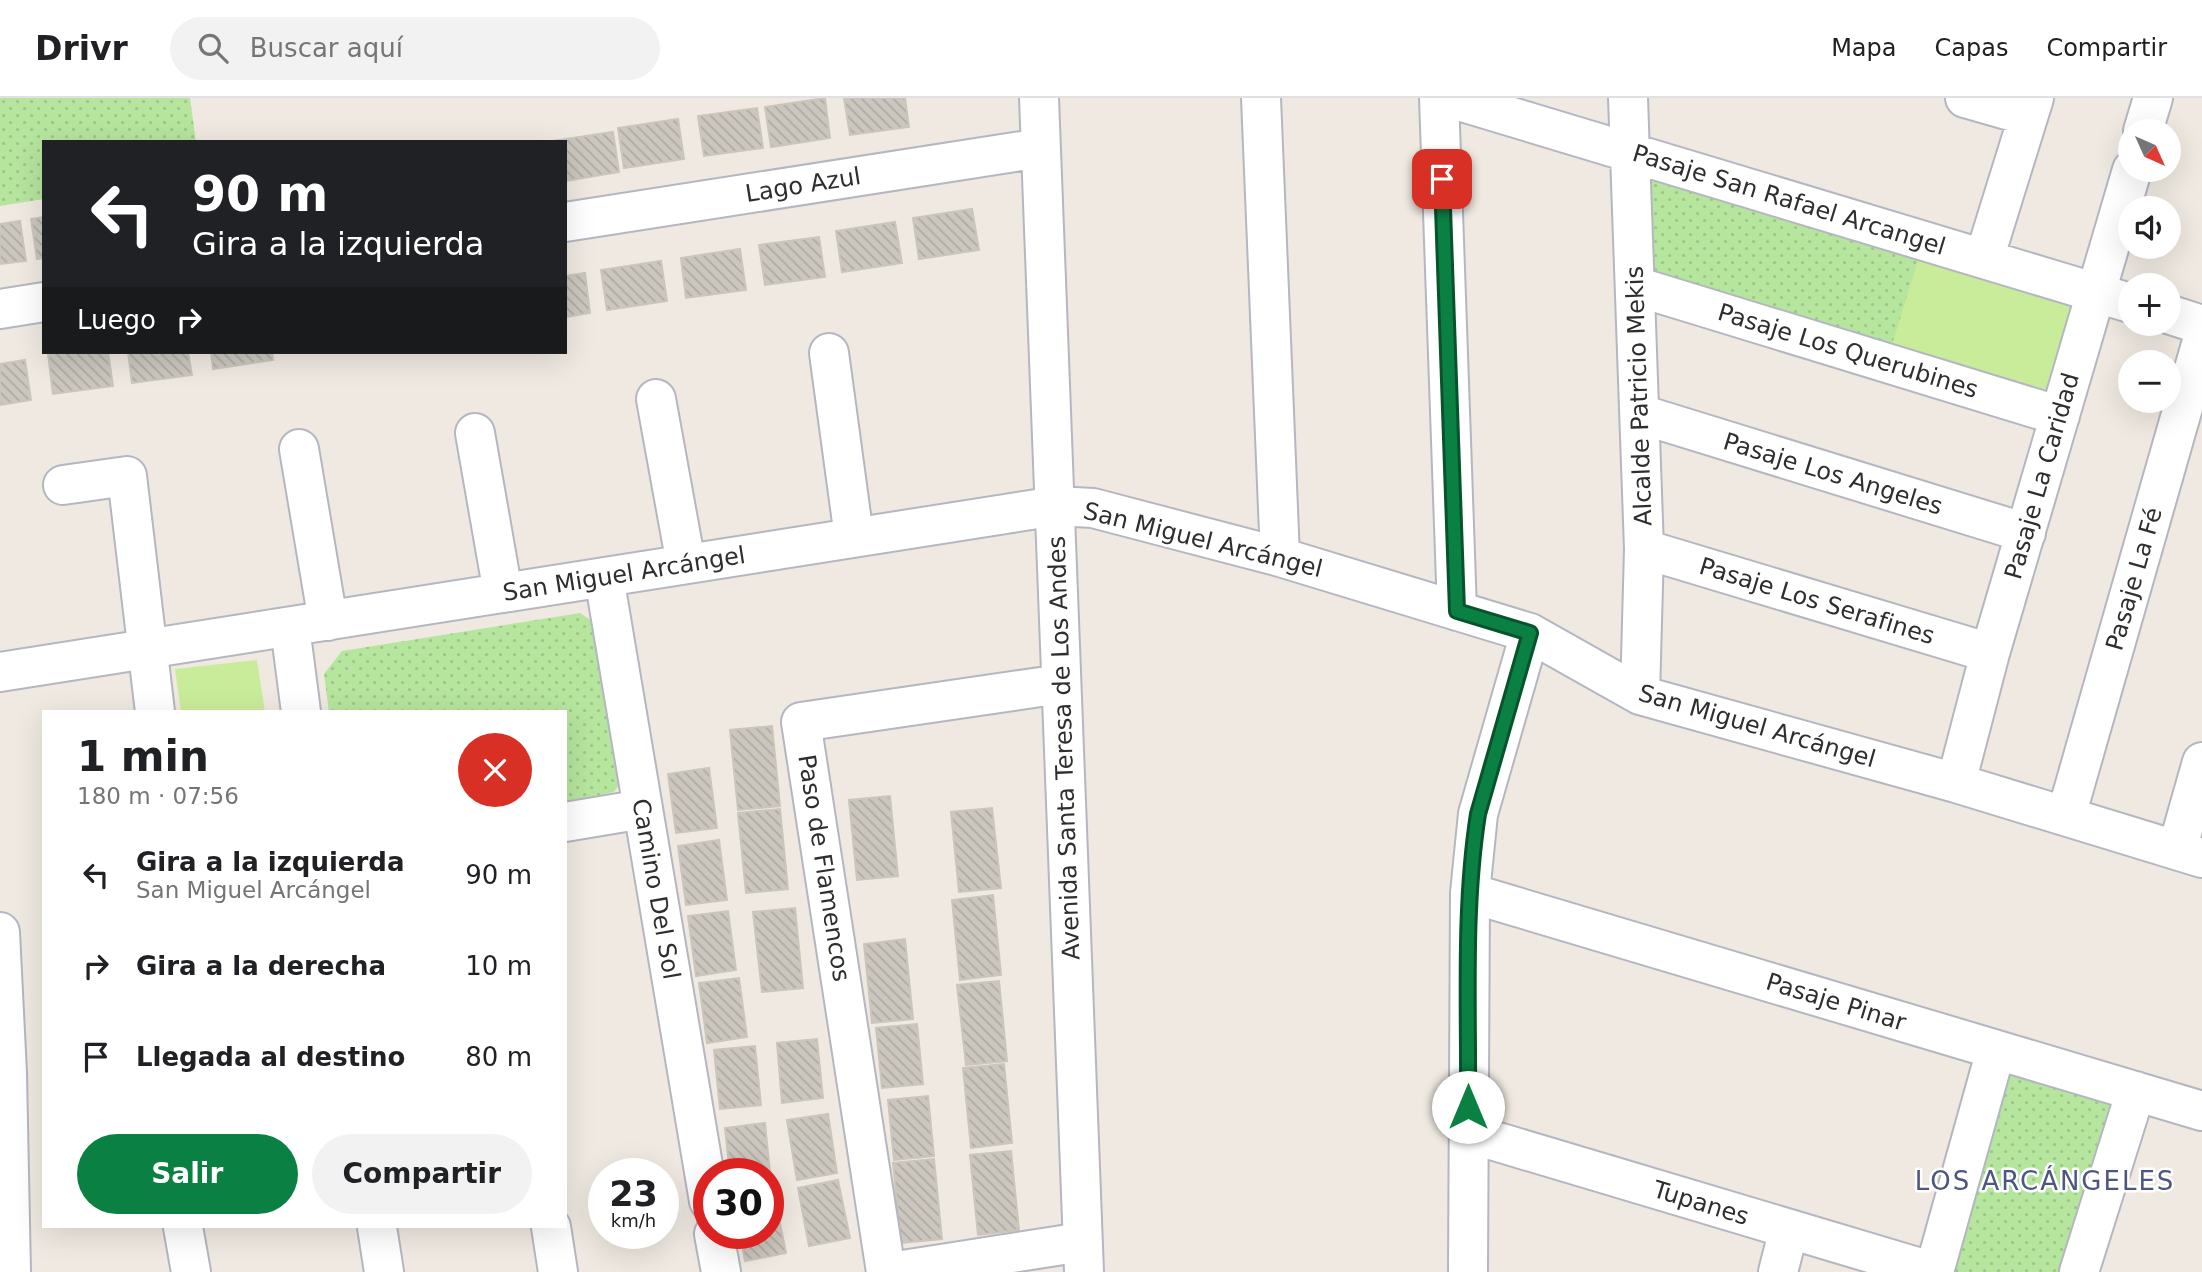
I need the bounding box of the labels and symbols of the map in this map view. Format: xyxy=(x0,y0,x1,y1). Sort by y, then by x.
north arrow xyxy=(2118,119,2180,182)
street label: Pasaje San Rafael Arcangel xyxy=(1629,139,1949,261)
pin xyxy=(1412,149,1472,209)
street label: Lago Azul xyxy=(743,162,863,208)
street label: Alcalde Patricio Mekis xyxy=(1620,266,1658,526)
street label: Pasaje Los Querubines xyxy=(1715,298,1981,404)
street label: Pasaje La Caridad xyxy=(1999,370,2085,582)
street label: Pasaje Los Angeles xyxy=(1720,427,1946,521)
street label: San Miguel Arcángel xyxy=(1081,497,1325,583)
street label: Pasaje La Fé xyxy=(2100,504,2168,654)
street label: Avenida Santa Teresa de Los Andes xyxy=(1043,536,1085,960)
street label: San Miguel Arcángel xyxy=(501,541,747,607)
street label: Pasaje Los Serafines xyxy=(1696,552,1938,650)
street label: San Miguel Arcángel xyxy=(1635,679,1879,773)
street label: Paso de Flamencos xyxy=(792,752,856,984)
street label: Camino Del Sol xyxy=(626,796,686,982)
street label: Pasaje Pinar xyxy=(1763,967,1909,1037)
position arrow xyxy=(1431,1070,1505,1144)
speed limit sign: 30 xyxy=(693,1158,784,1249)
district label: LOS ARCÁNGELES xyxy=(1915,1165,2175,1196)
street label: Tupanes xyxy=(1649,1175,1752,1231)

